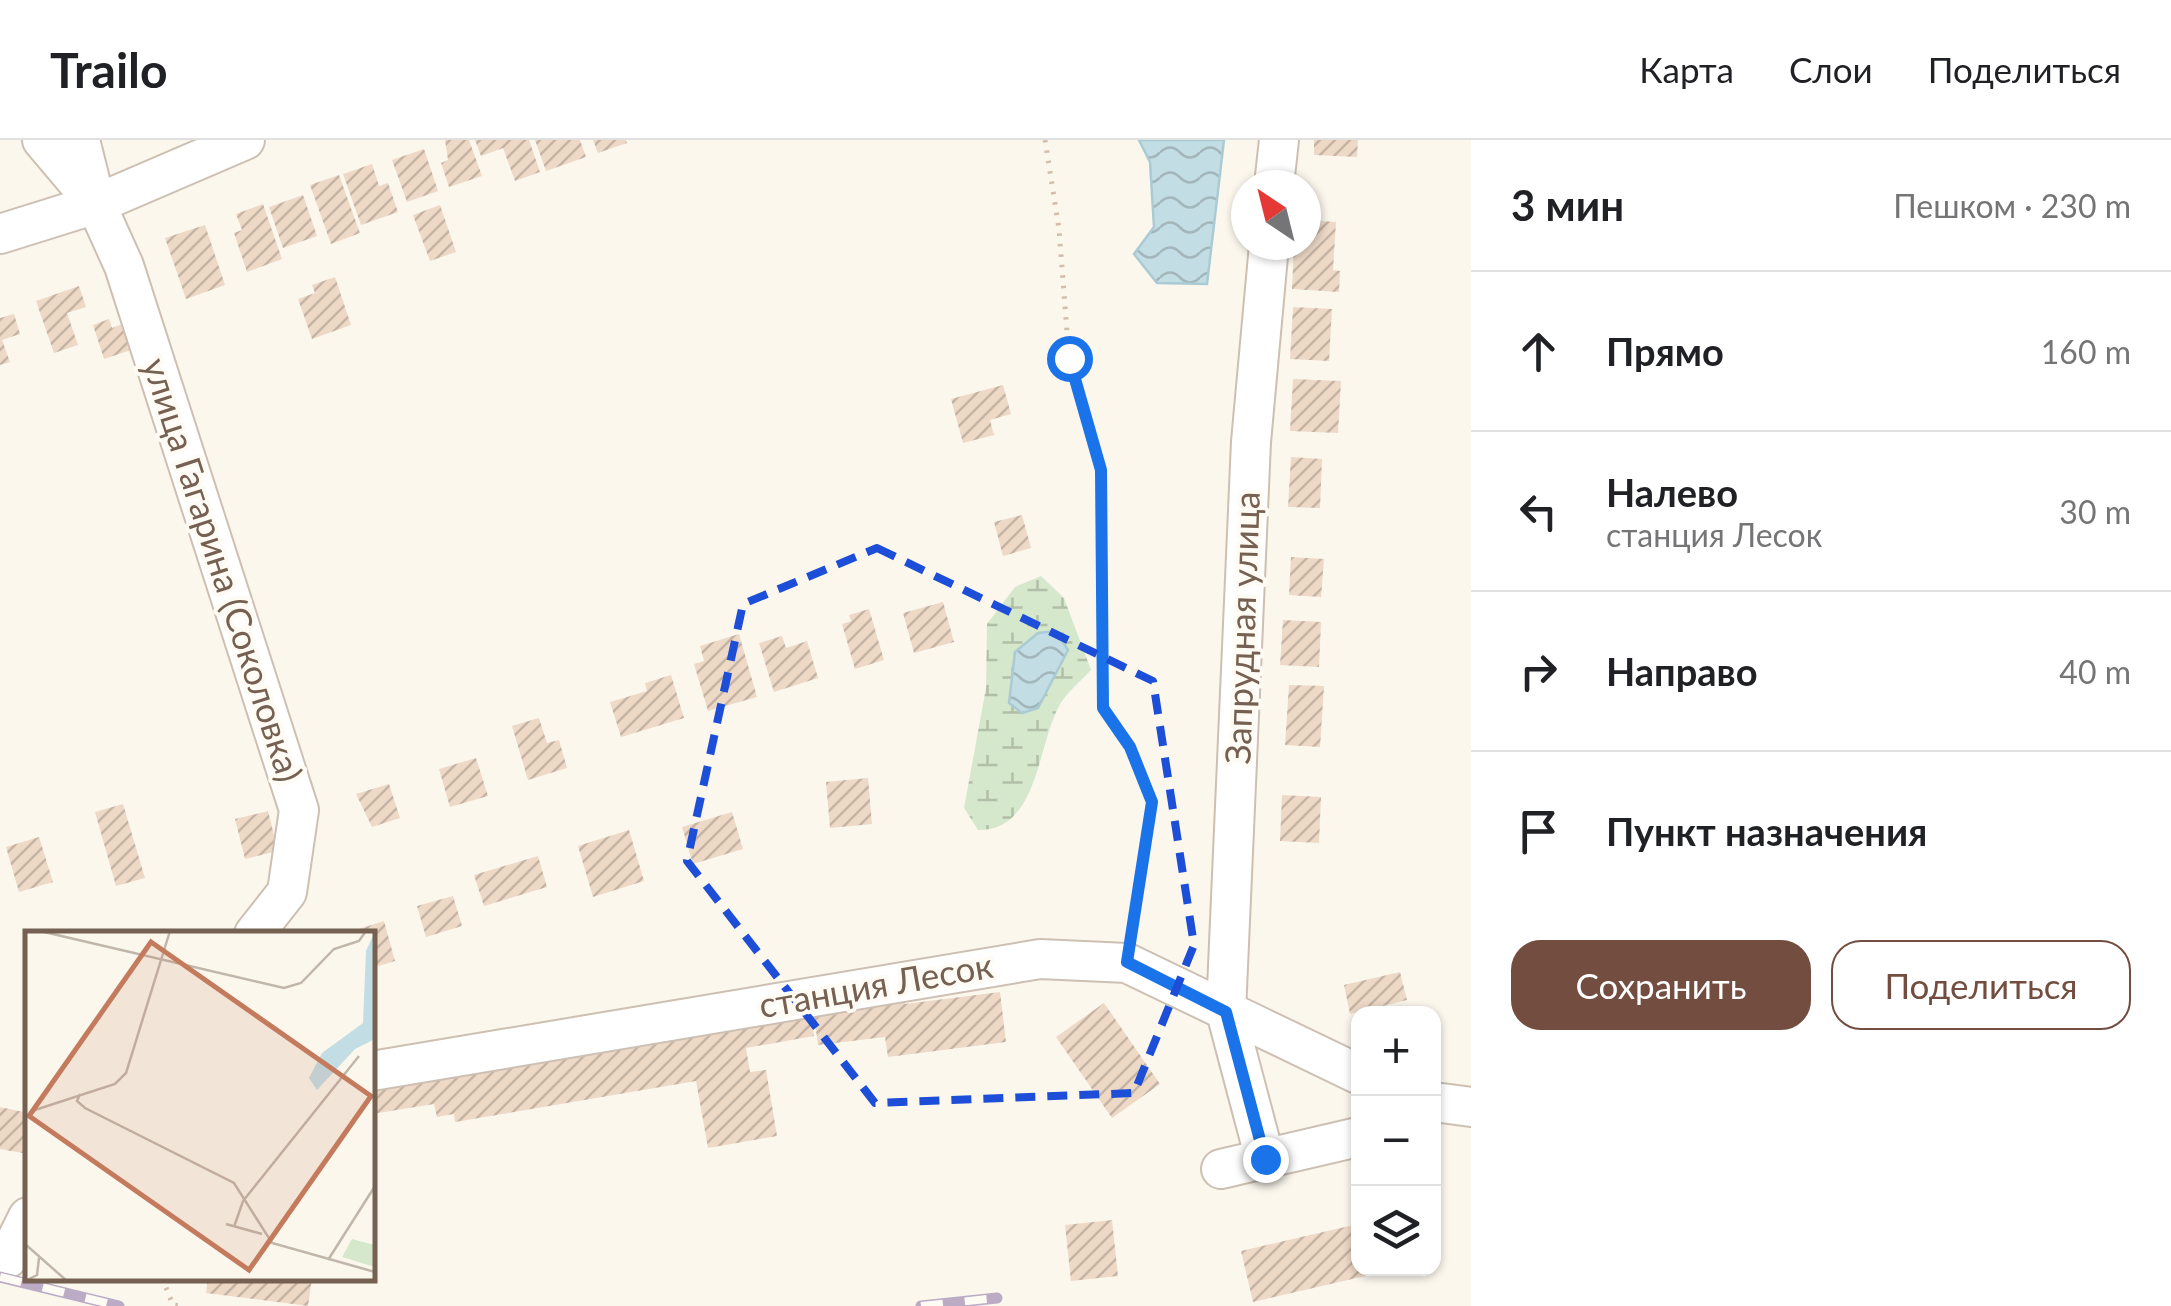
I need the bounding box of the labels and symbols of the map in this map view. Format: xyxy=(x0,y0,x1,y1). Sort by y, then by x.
north arrow xyxy=(1231,170,1321,260)
route start xyxy=(1047,336,1093,382)
street label: улица Гагарина (Соколовка) xyxy=(135,352,312,787)
street label: Запрудная улица xyxy=(1215,491,1267,765)
inset map xyxy=(25,931,375,1281)
street label: станция Лесок xyxy=(756,943,996,1025)
route end xyxy=(1243,1137,1289,1183)

